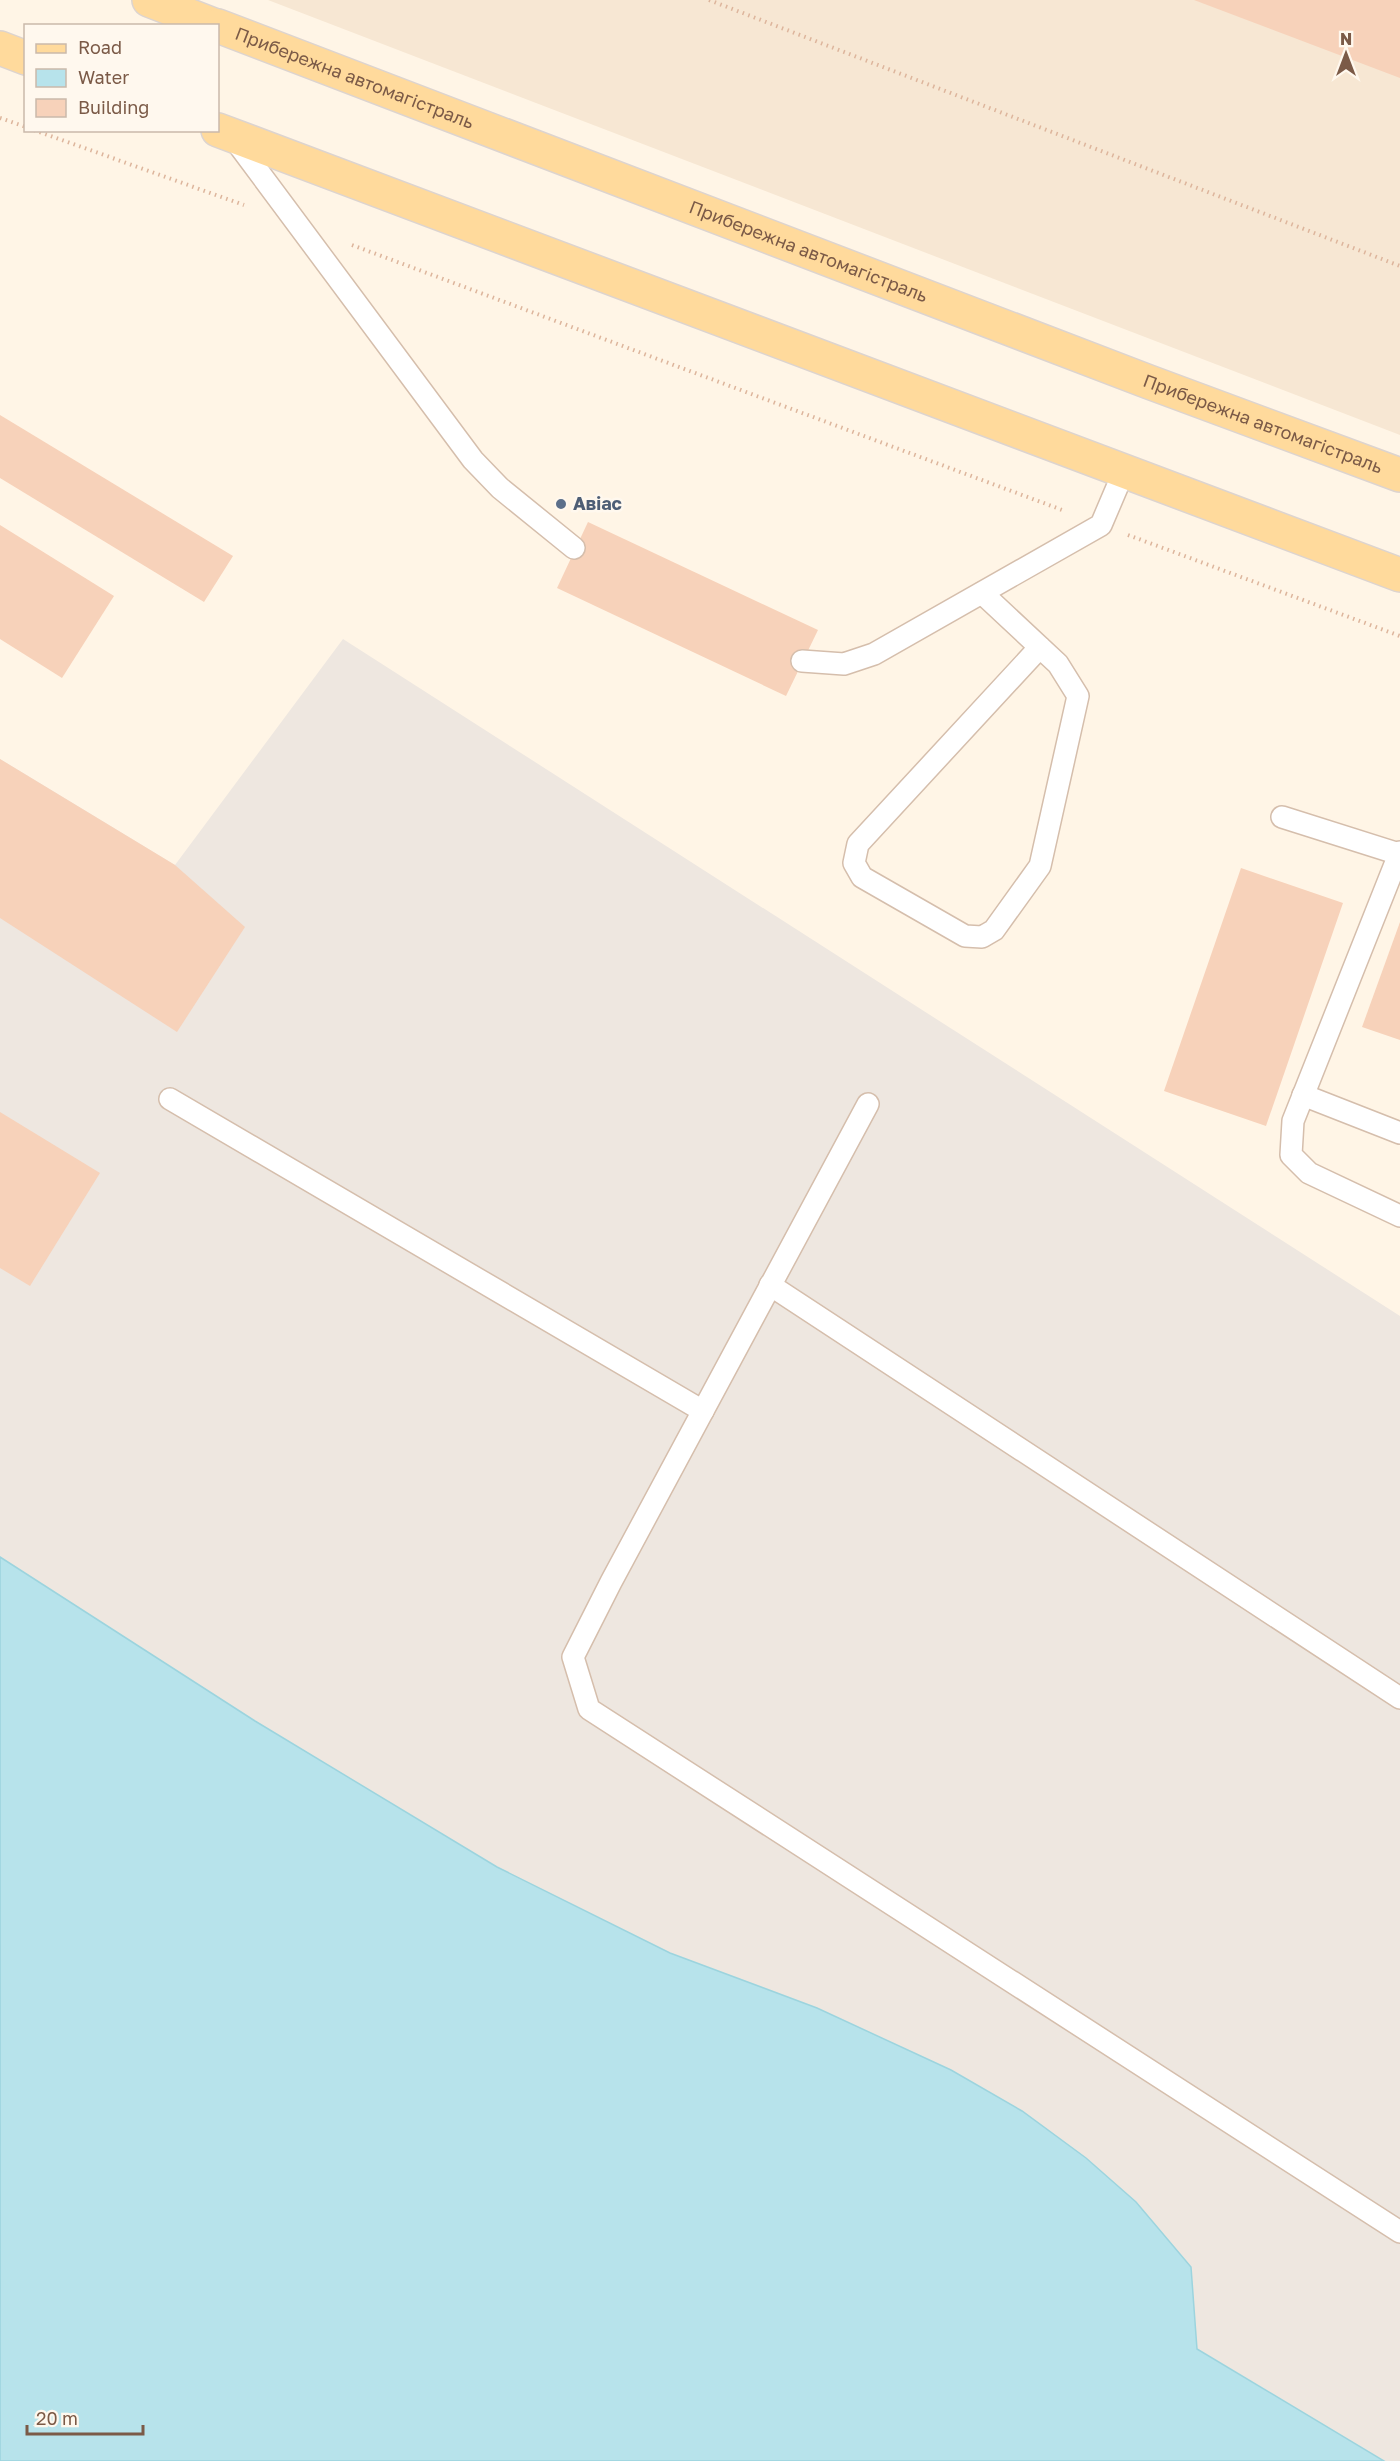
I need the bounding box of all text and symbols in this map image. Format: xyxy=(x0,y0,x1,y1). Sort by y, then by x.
street label: Прибережна автомагістраль xyxy=(232,22,477,133)
legend xyxy=(24,24,219,132)
north arrow xyxy=(1316,24,1376,84)
text: N xyxy=(1340,29,1352,49)
text: Road xyxy=(78,36,122,58)
text: Water xyxy=(78,66,129,88)
text: Building xyxy=(78,96,149,118)
street label: Прибережна автомагістраль xyxy=(686,195,931,306)
street label: Прибережна автомагістраль xyxy=(1140,369,1386,478)
place label: Авіас xyxy=(573,492,622,514)
marker: Авіас xyxy=(554,497,568,511)
scale bar xyxy=(27,2398,142,2436)
text: 20 m xyxy=(36,2407,78,2429)

